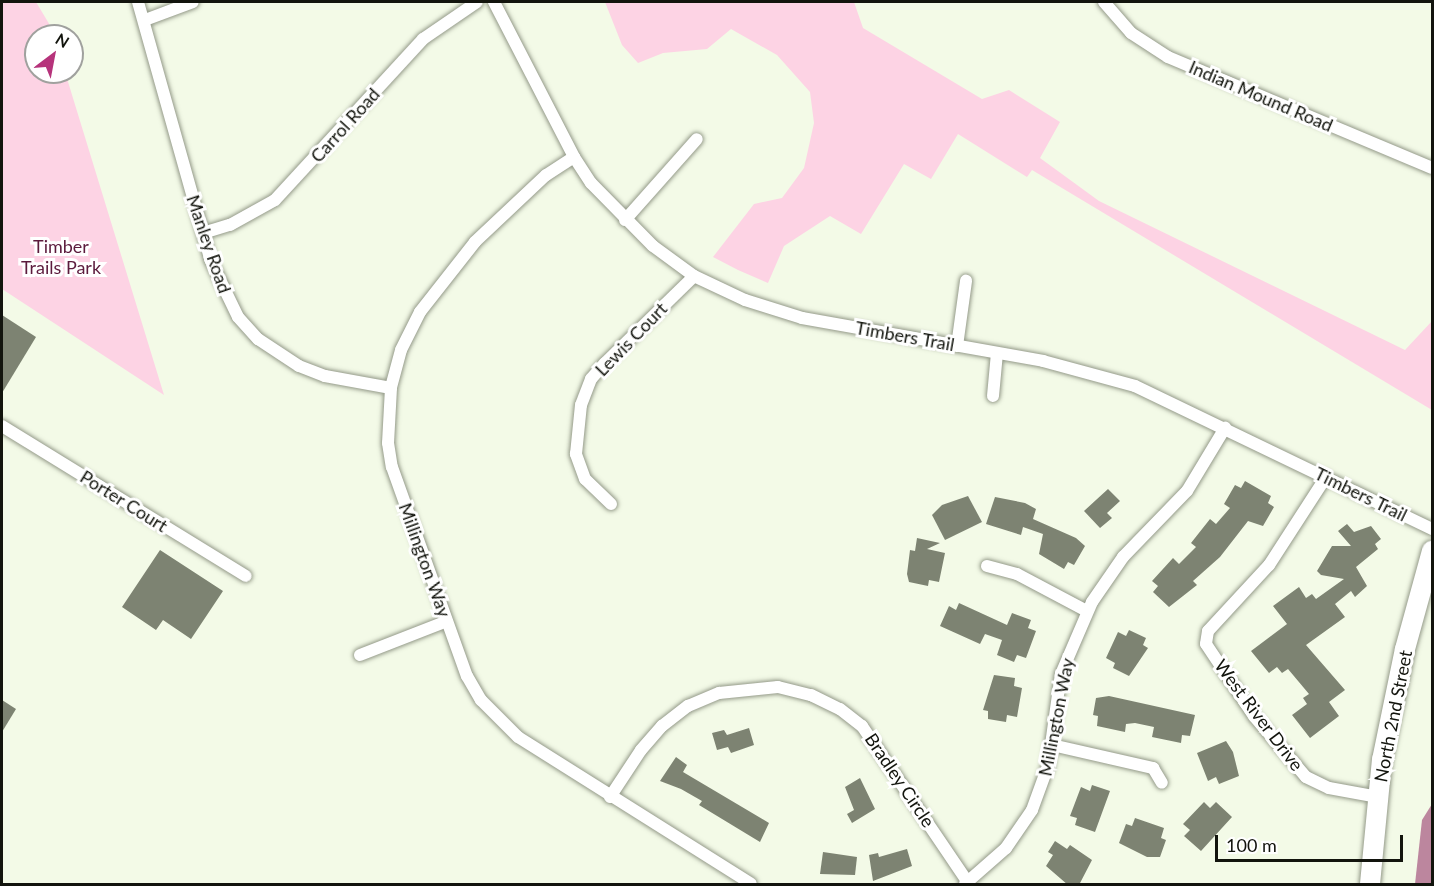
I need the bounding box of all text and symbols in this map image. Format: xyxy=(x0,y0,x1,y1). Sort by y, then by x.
north arrow xyxy=(24,24,84,84)
text: N xyxy=(52,29,73,51)
street label: Indian Mound Road xyxy=(1186,56,1336,136)
street label: Carrol Road xyxy=(306,83,384,167)
street label: Manley Road xyxy=(182,192,236,296)
park label: Timber Trails Park xyxy=(21,236,101,278)
street label: Lewis Court xyxy=(591,298,671,380)
street label: Timbers Trail xyxy=(854,317,956,355)
street label: Timbers Trail xyxy=(1311,462,1411,526)
street label: Porter Court xyxy=(76,466,172,536)
street label: Millington Way xyxy=(394,500,456,620)
street label: North 2nd Street xyxy=(1370,648,1416,784)
street label: West River Drive xyxy=(1210,655,1308,775)
street label: Millington Way xyxy=(1034,656,1078,778)
street label: Bradley Circle xyxy=(861,729,939,831)
scale bar xyxy=(1218,823,1406,861)
text: 100 m xyxy=(1226,834,1277,856)

